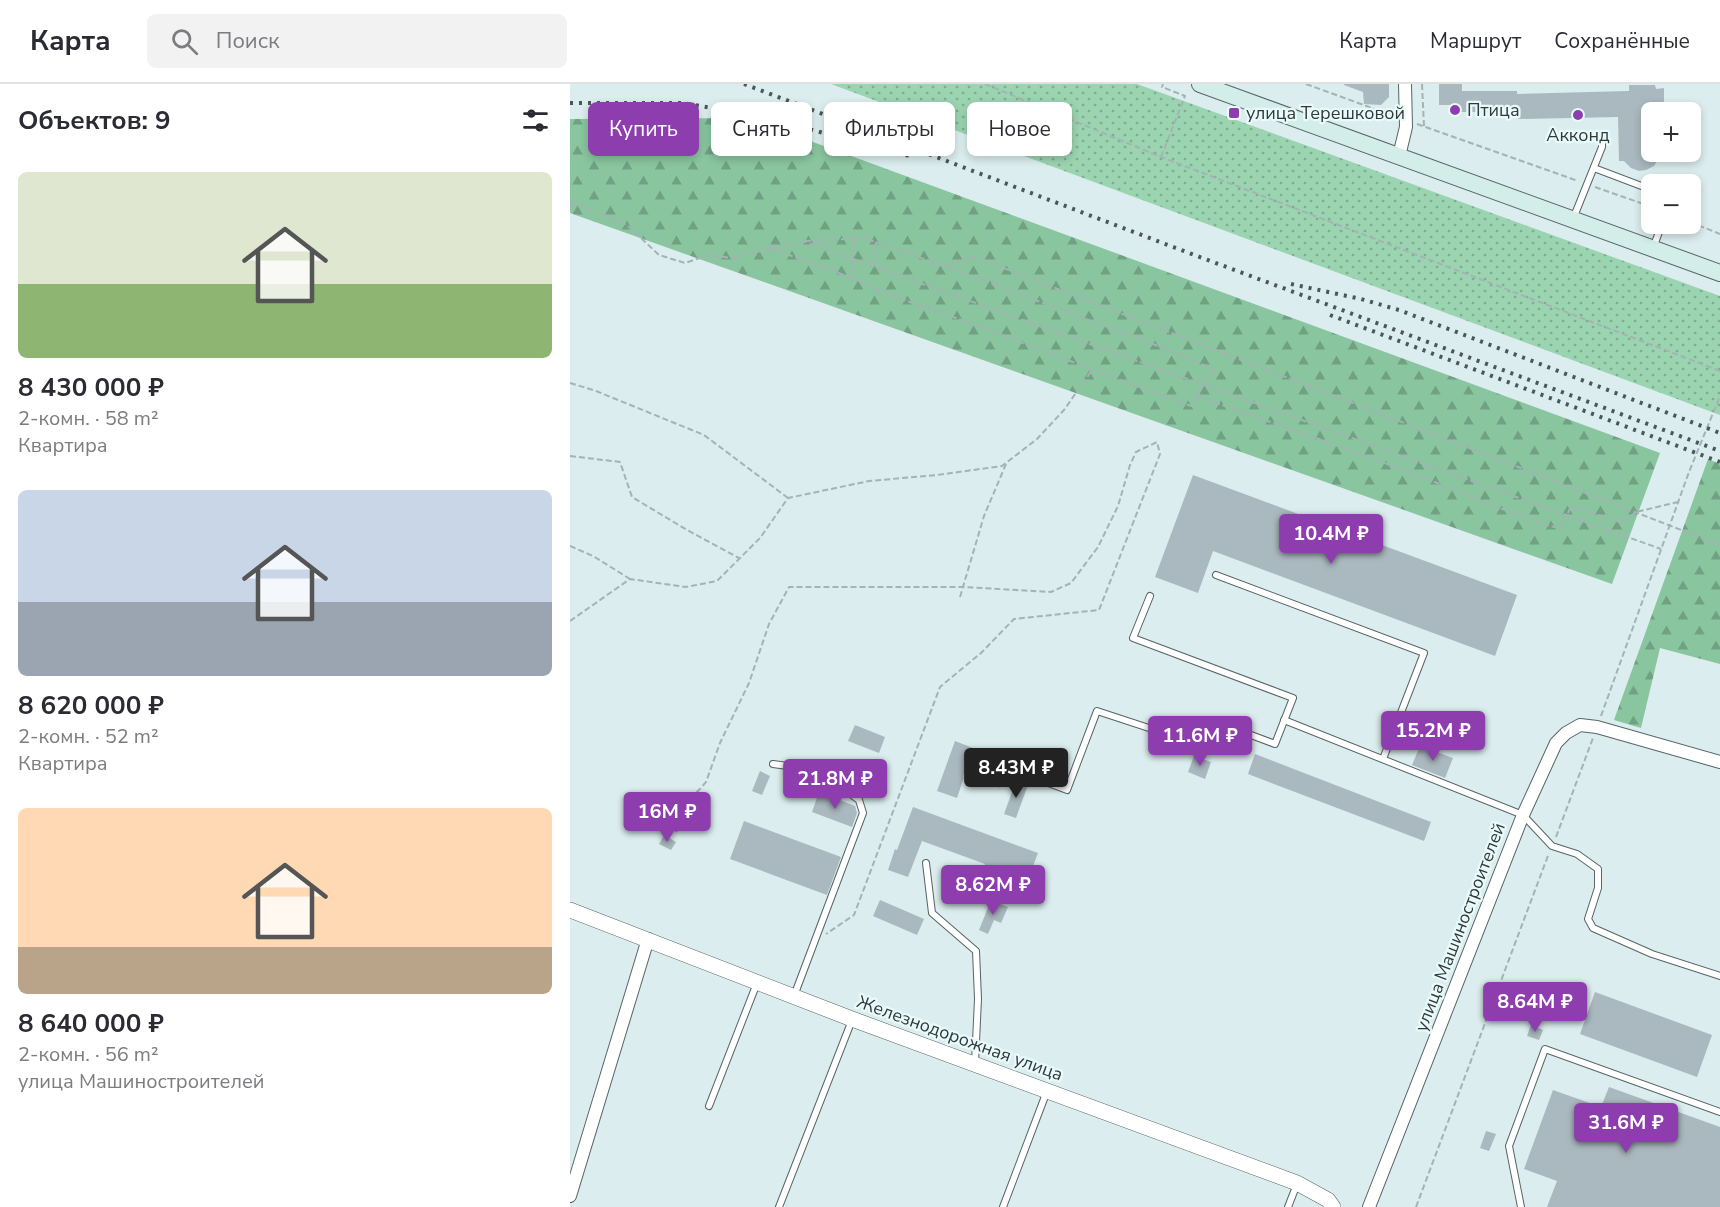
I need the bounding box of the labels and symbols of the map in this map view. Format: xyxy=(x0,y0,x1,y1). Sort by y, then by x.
place label: Птица xyxy=(1467,98,1520,122)
place label: улица Терешковой xyxy=(1246,101,1405,125)
marker: Птица xyxy=(1448,103,1462,117)
marker: улица Терешковой xyxy=(1227,106,1241,120)
marker: Акконд xyxy=(1571,108,1585,122)
place label: Акконд xyxy=(1546,123,1610,147)
pin: 10.4M ₽ xyxy=(1276,514,1386,565)
pin: 15.2M ₽ xyxy=(1378,711,1488,762)
pin: 11.6M ₽ xyxy=(1145,716,1255,767)
pin: 8.43M ₽ xyxy=(961,748,1071,799)
pin: 21.8M ₽ xyxy=(780,759,890,810)
pin: 16M ₽ xyxy=(625,792,709,843)
street label: улица Машиностроителей xyxy=(1409,819,1511,1035)
pin: 8.62M ₽ xyxy=(938,865,1048,916)
pin: 8.64M ₽ xyxy=(1480,982,1590,1033)
street label: Железнодорожная улица xyxy=(854,990,1066,1086)
pin: 31.6M ₽ xyxy=(1571,1103,1681,1154)

